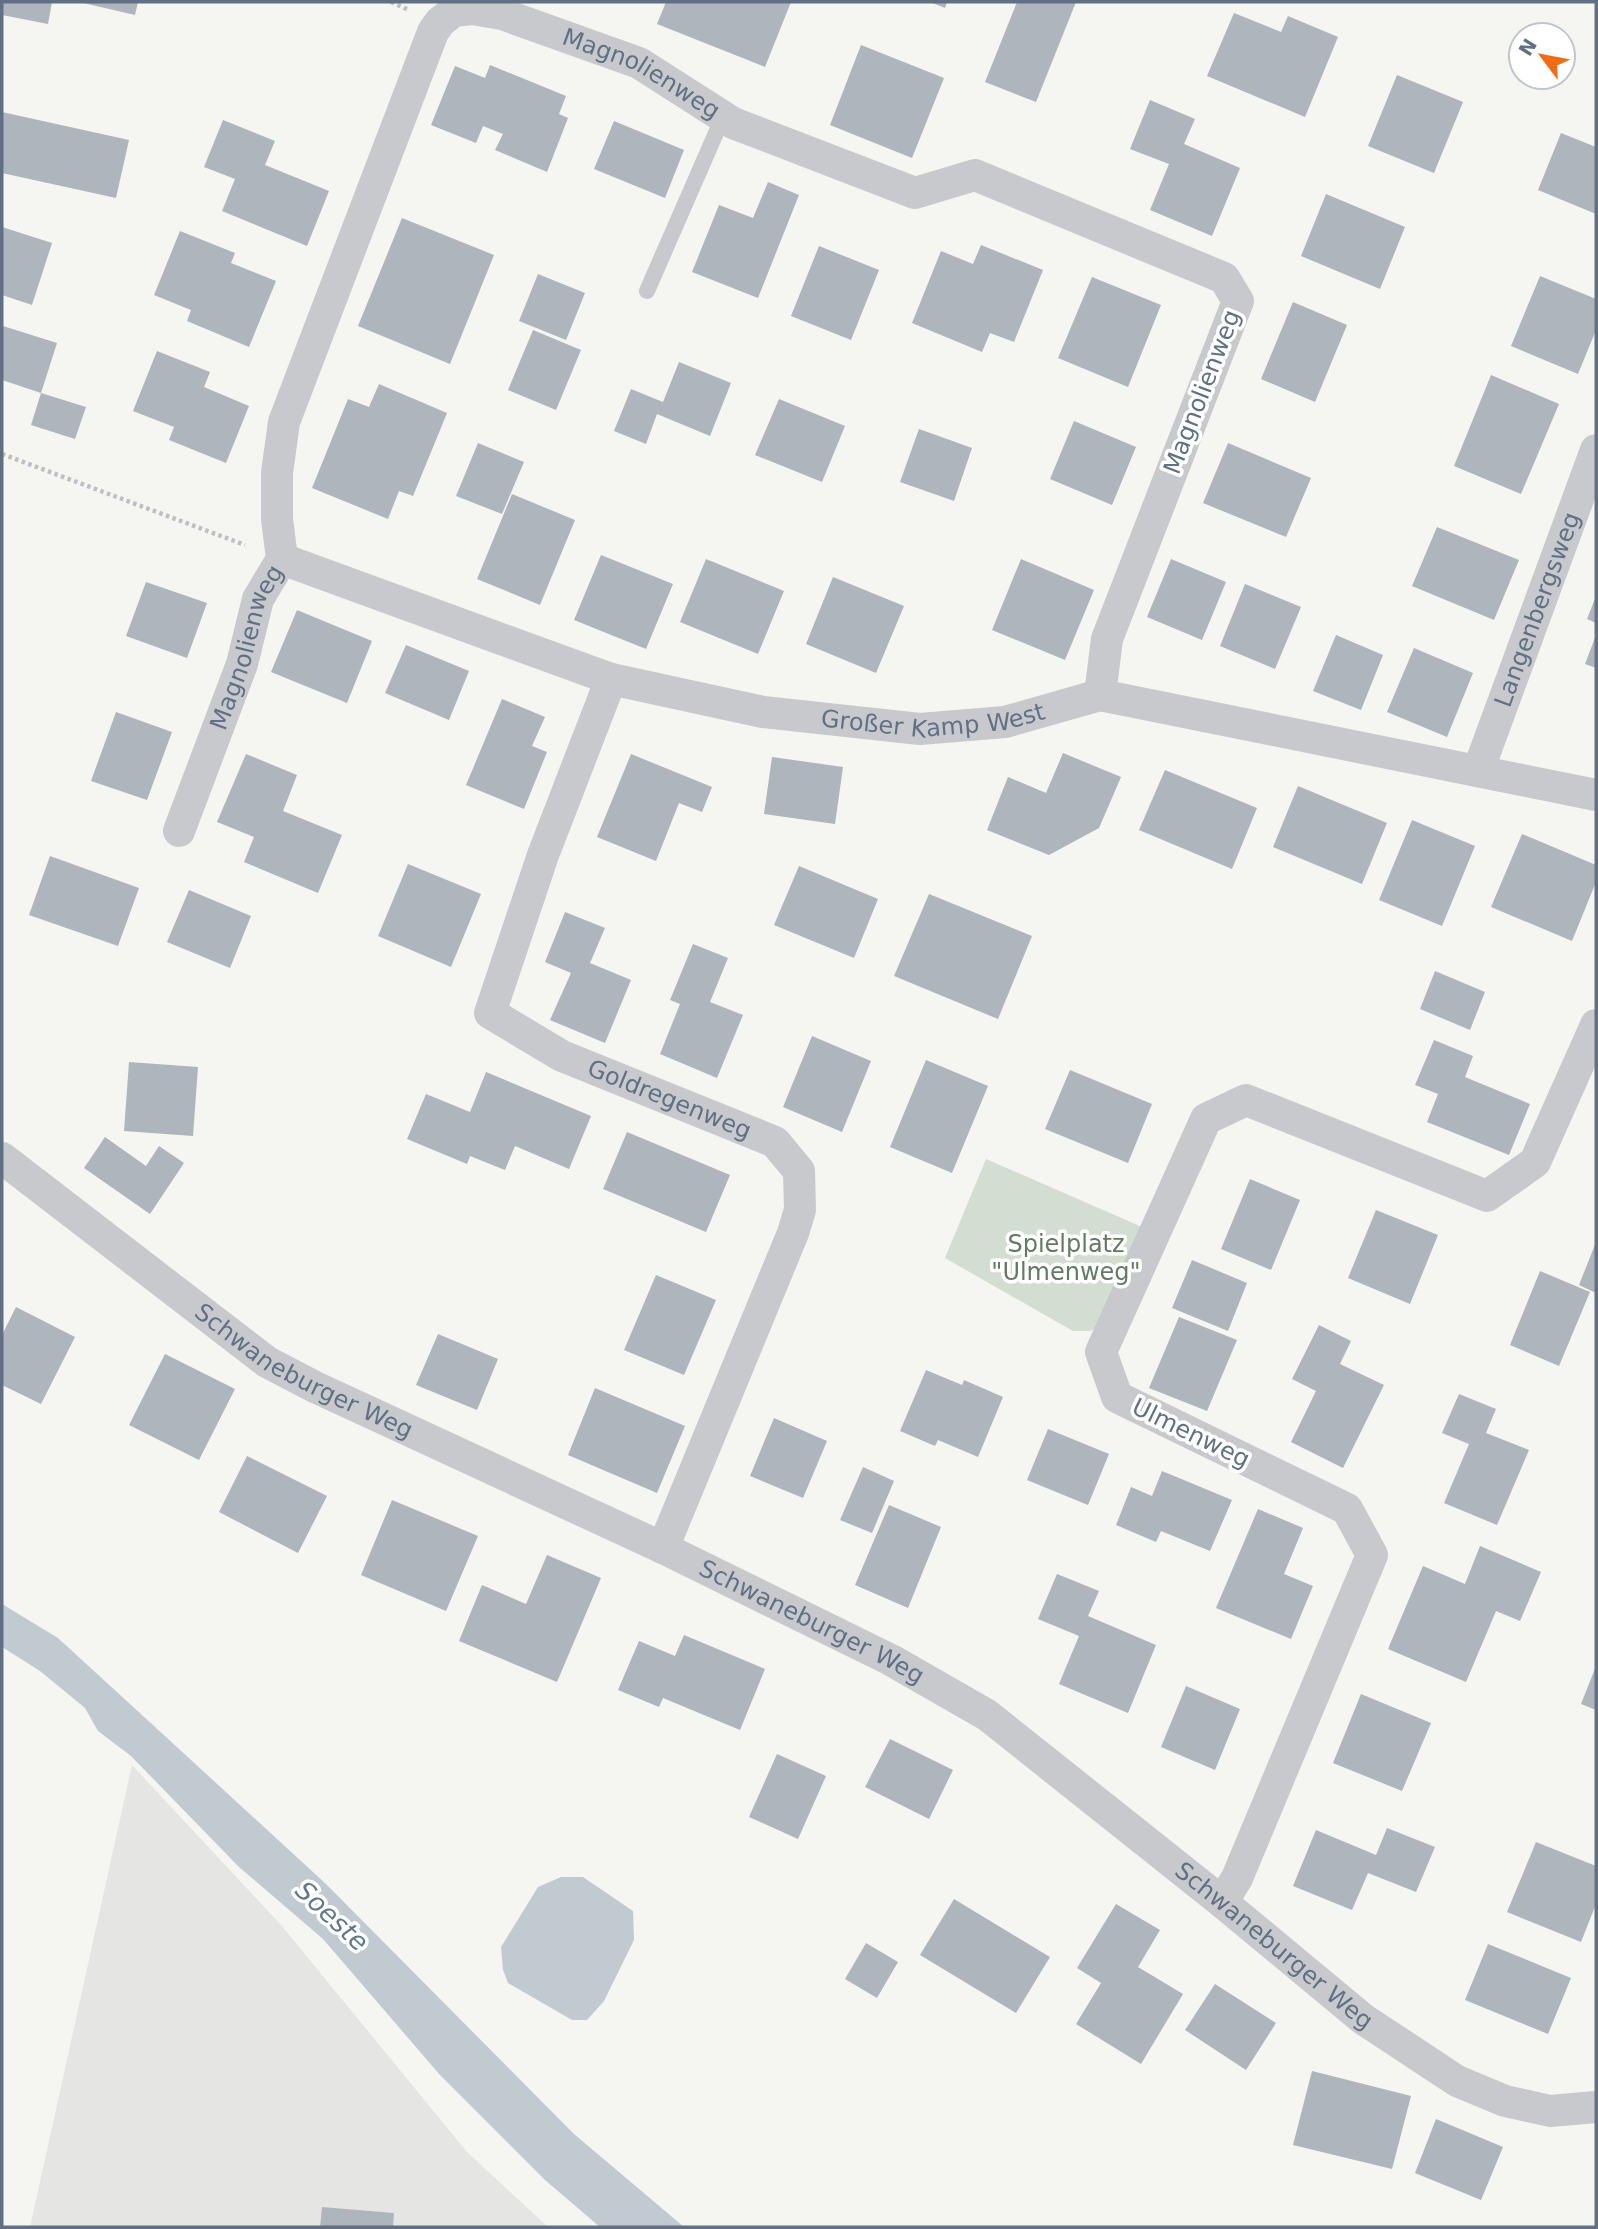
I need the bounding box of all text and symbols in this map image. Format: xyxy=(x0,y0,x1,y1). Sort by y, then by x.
north arrow xyxy=(1507,21,1577,91)
street label: Magnolienweg xyxy=(559,23,725,125)
text: N xyxy=(1514,34,1541,60)
street label: Magnolienweg xyxy=(1158,306,1246,478)
street label: Langenbergsweg xyxy=(1489,508,1586,711)
street label: Magnolienweg xyxy=(204,560,289,734)
street label: Großer Kamp West xyxy=(820,697,1048,744)
street label: Goldregenweg xyxy=(583,1054,755,1145)
park label: Spielplatz "Ulmenweg" xyxy=(991,1230,1141,1286)
street label: Schwaneburger Weg xyxy=(189,1298,417,1444)
street label: Ulmenweg xyxy=(1128,1393,1254,1473)
street label: Schwaneburger Weg xyxy=(695,1554,929,1690)
street label: Schwaneburger Weg xyxy=(1170,1856,1378,2035)
water label: Soeste xyxy=(290,1875,374,1957)

